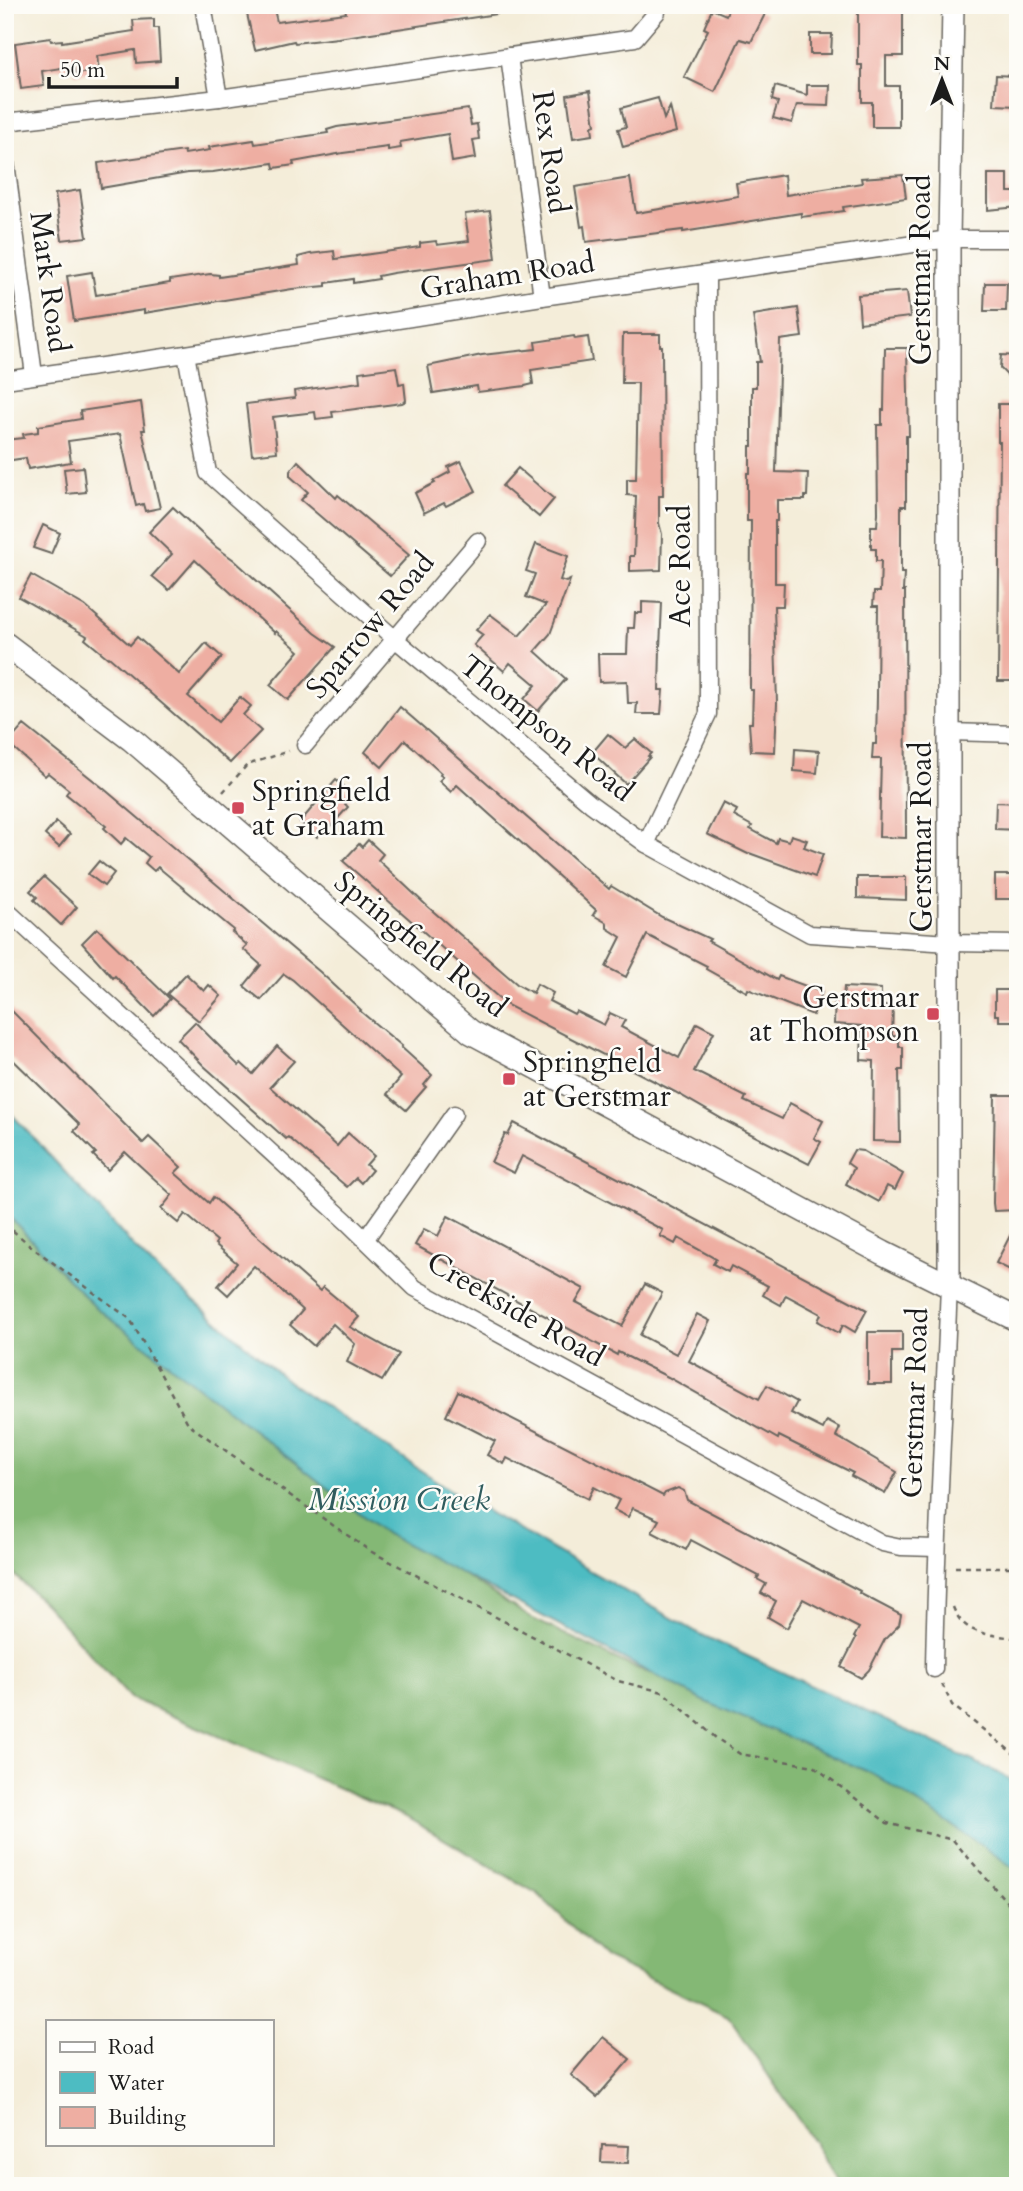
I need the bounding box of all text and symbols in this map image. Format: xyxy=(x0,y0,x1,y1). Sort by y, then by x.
scale bar xyxy=(49,46,177,90)
north arrow xyxy=(908,46,978,116)
text: N xyxy=(934,51,951,77)
text: 50 m xyxy=(60,56,105,85)
street label: Rex Road xyxy=(522,88,579,216)
street label: Gerstmar Road xyxy=(900,174,941,366)
street label: Mark Road xyxy=(19,209,80,355)
street label: Graham Road xyxy=(417,241,597,310)
street label: Ace Road xyxy=(660,505,701,627)
street label: Sparrow Road xyxy=(297,543,444,707)
street label: Thompson Road xyxy=(451,645,642,811)
street label: Gerstmar Road xyxy=(901,741,942,933)
place label: Springfield at Graham xyxy=(252,771,390,846)
marker: Springfield at Graham xyxy=(230,800,246,816)
street label: Springfield Road xyxy=(325,862,516,1027)
place label: Gerstmar at Thompson xyxy=(749,977,919,1052)
marker: Gerstmar at Thompson xyxy=(925,1006,941,1022)
place label: Springfield at Gerstmar xyxy=(523,1042,671,1117)
marker: Springfield at Gerstmar xyxy=(501,1071,517,1087)
street label: Creekside Road xyxy=(419,1242,612,1377)
street label: Gerstmar Road xyxy=(891,1307,938,1499)
water label: Mission Creek xyxy=(308,1478,490,1522)
legend xyxy=(46,2020,273,2146)
text: Road xyxy=(108,2033,154,2062)
text: Water xyxy=(107,2069,164,2098)
text: Building xyxy=(108,2103,186,2132)

